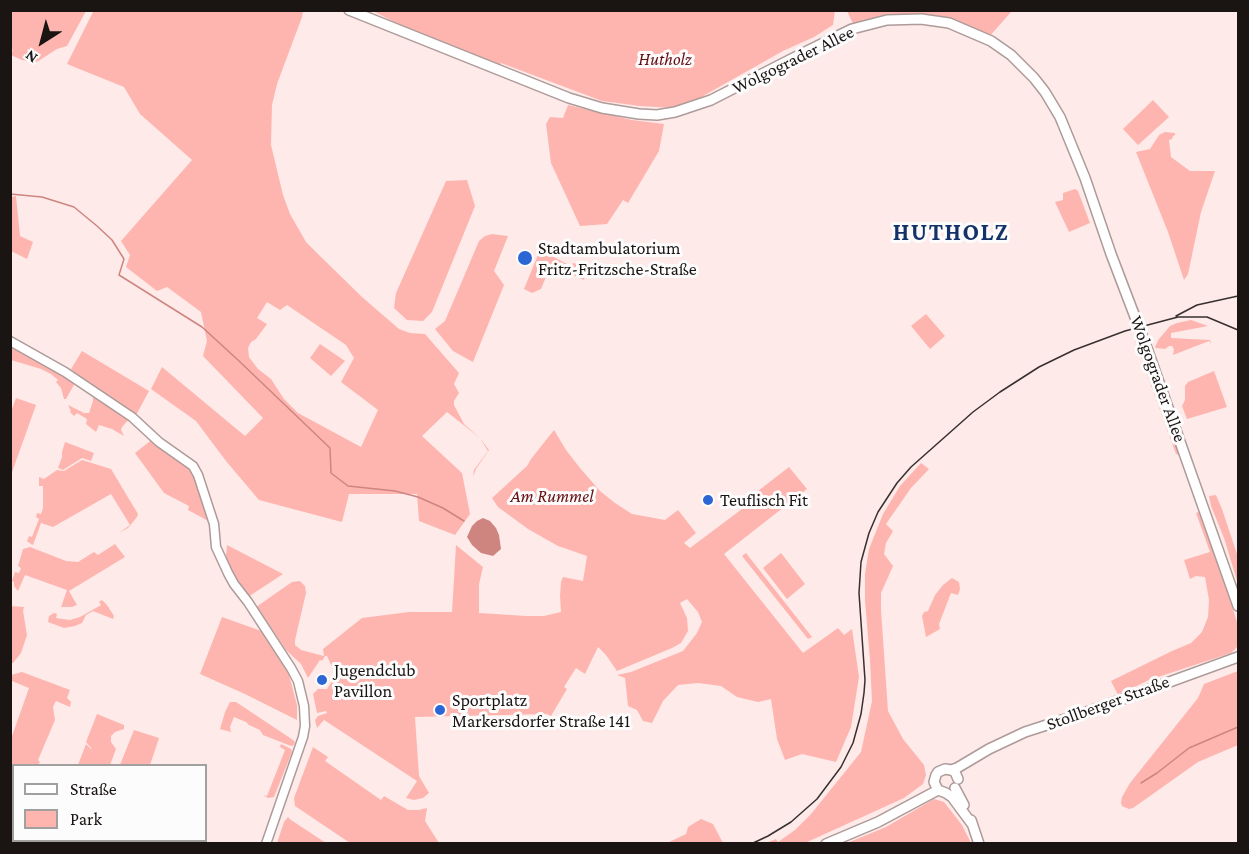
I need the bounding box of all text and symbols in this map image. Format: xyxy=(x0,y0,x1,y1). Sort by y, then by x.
north arrow xyxy=(12,12,72,72)
street label: Wolgograder Allee xyxy=(729,21,857,99)
text: N xyxy=(22,47,41,67)
park label: Hutholz xyxy=(638,48,692,70)
district label: HUTHOLZ xyxy=(893,219,1009,247)
place label: Stadtambulatorium Fritz-Fritzsche-Straße xyxy=(538,237,697,280)
marker: Stadtambulatorium Fritz-Fritzsche-Straße xyxy=(516,249,534,267)
street label: Wolgograder Allee xyxy=(1125,313,1191,445)
park label: Am Rummel xyxy=(510,485,594,507)
place label: Teuflisch Fit xyxy=(720,489,808,511)
marker: Teuflisch Fit xyxy=(701,493,715,507)
place label: Jugendclub Pavillon xyxy=(334,659,416,702)
street label: Stollberger Straße xyxy=(1044,671,1172,735)
marker: Jugendclub Pavillon xyxy=(315,673,329,687)
place label: Sportplatz Markersdorfer Straße 141 xyxy=(452,689,630,732)
marker: Sportplatz Markersdorfer Straße 141 xyxy=(433,703,447,717)
legend xyxy=(12,764,207,842)
text: Straße xyxy=(70,779,117,799)
text: Park xyxy=(70,809,102,829)

